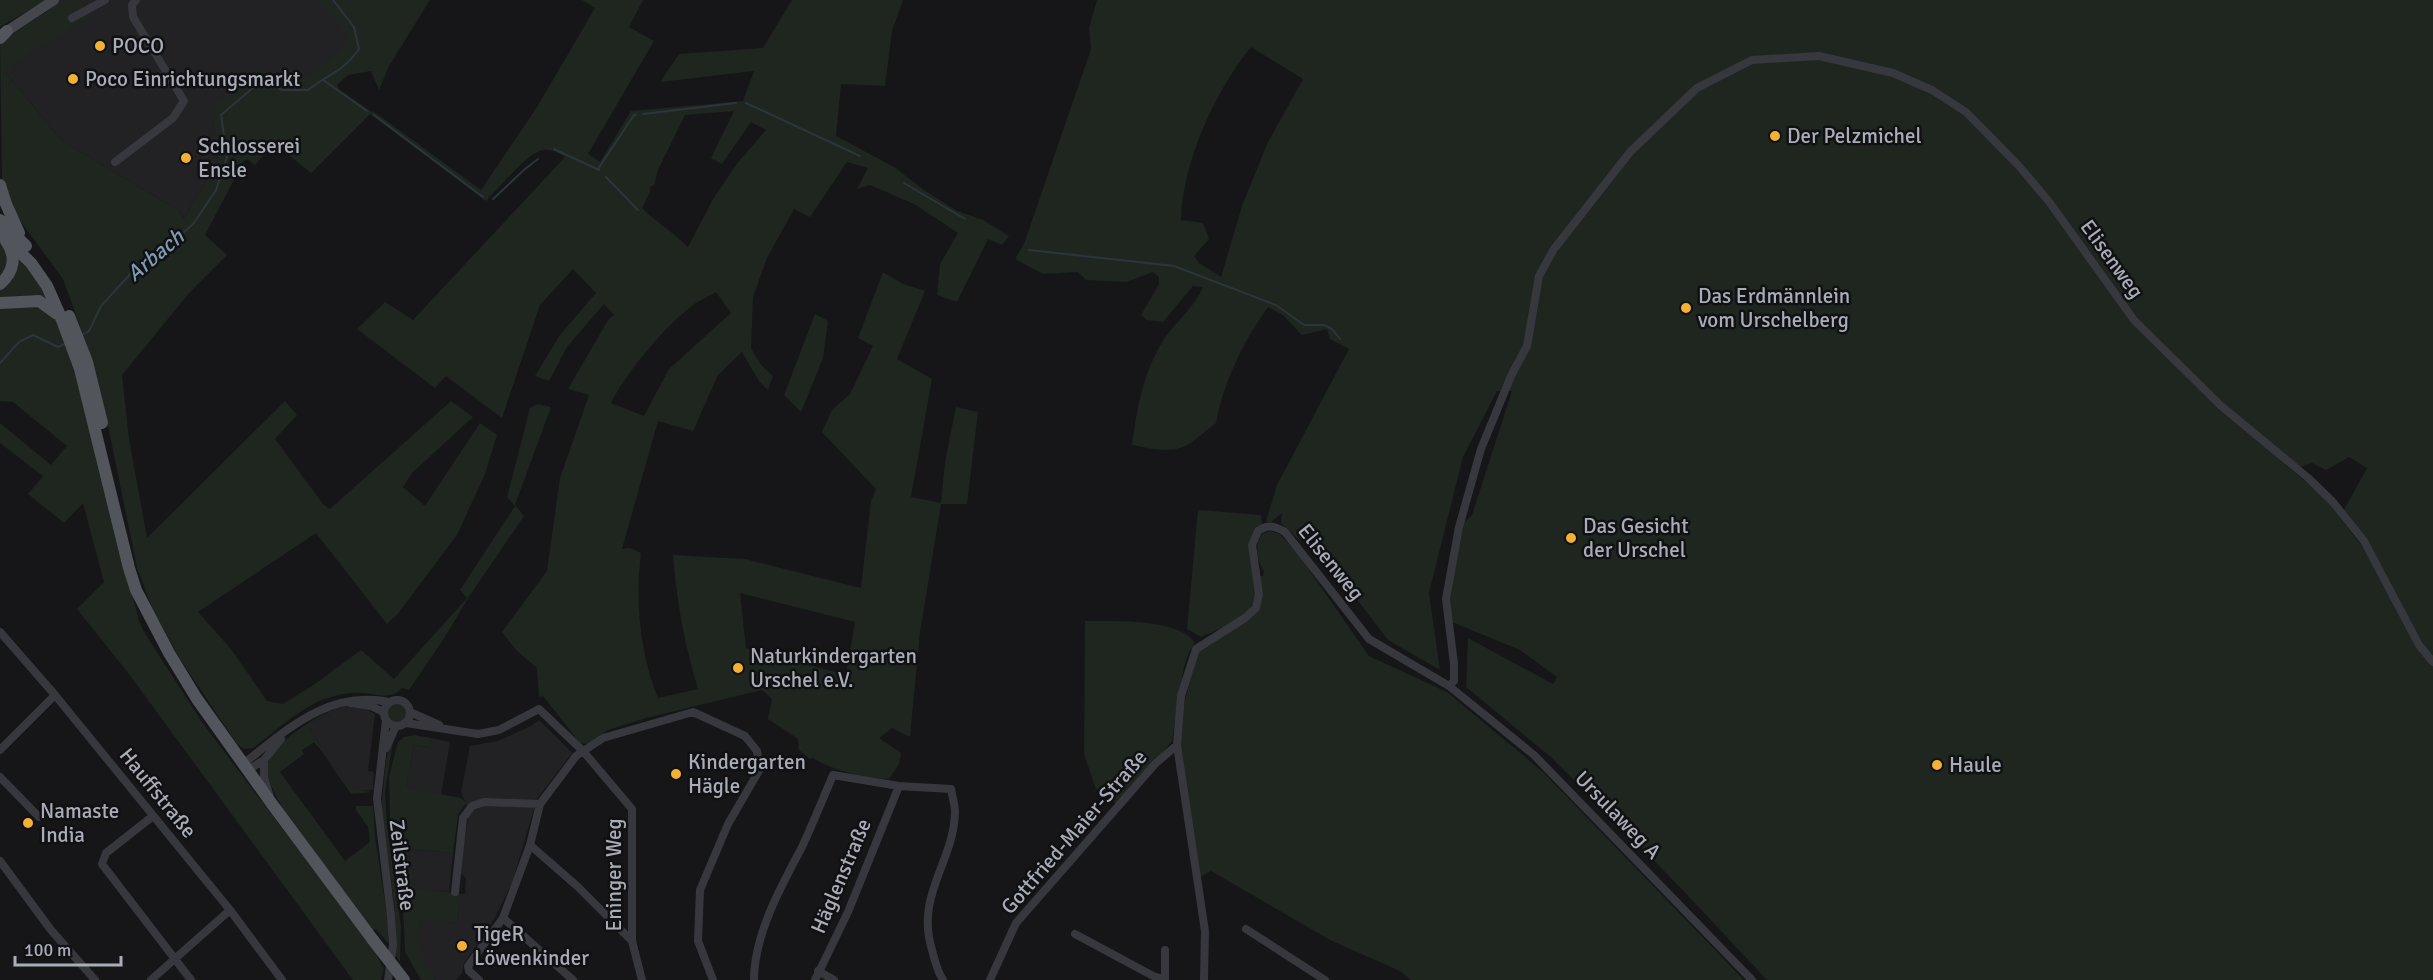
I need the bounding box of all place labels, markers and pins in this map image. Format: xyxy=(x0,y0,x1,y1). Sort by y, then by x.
place label: POCO xyxy=(112,33,164,59)
marker: POCO xyxy=(93,39,107,53)
place label: Poco Einrichtungsmarkt xyxy=(85,66,300,92)
marker: Poco Einrichtungsmarkt xyxy=(66,72,80,86)
place label: Der Pelzmichel xyxy=(1787,123,1922,149)
marker: Der Pelzmichel xyxy=(1768,129,1782,143)
place label: Schlosserei Ensle xyxy=(198,133,300,183)
marker: Schlosserei Ensle xyxy=(179,151,193,165)
place label: Das Erdmännlein vom Urschelberg xyxy=(1698,283,1850,333)
marker: Das Erdmännlein vom Urschelberg xyxy=(1679,301,1693,315)
place label: Das Gesicht der Urschel xyxy=(1583,513,1689,563)
marker: Das Gesicht der Urschel xyxy=(1564,531,1578,545)
place label: Naturkindergarten Urschel e.V. xyxy=(750,643,917,693)
marker: Naturkindergarten Urschel e.V. xyxy=(731,661,745,675)
place label: Kindergarten Hägle xyxy=(688,749,806,799)
place label: Haule xyxy=(1949,752,2002,778)
marker: Haule xyxy=(1930,758,1944,772)
marker: Kindergarten Hägle xyxy=(669,767,683,781)
place label: Namaste India xyxy=(40,798,119,848)
marker: Namaste India xyxy=(21,816,35,830)
place label: TigeR Löwenkinder xyxy=(474,921,589,971)
marker: TigeR Löwenkinder xyxy=(455,939,469,953)

